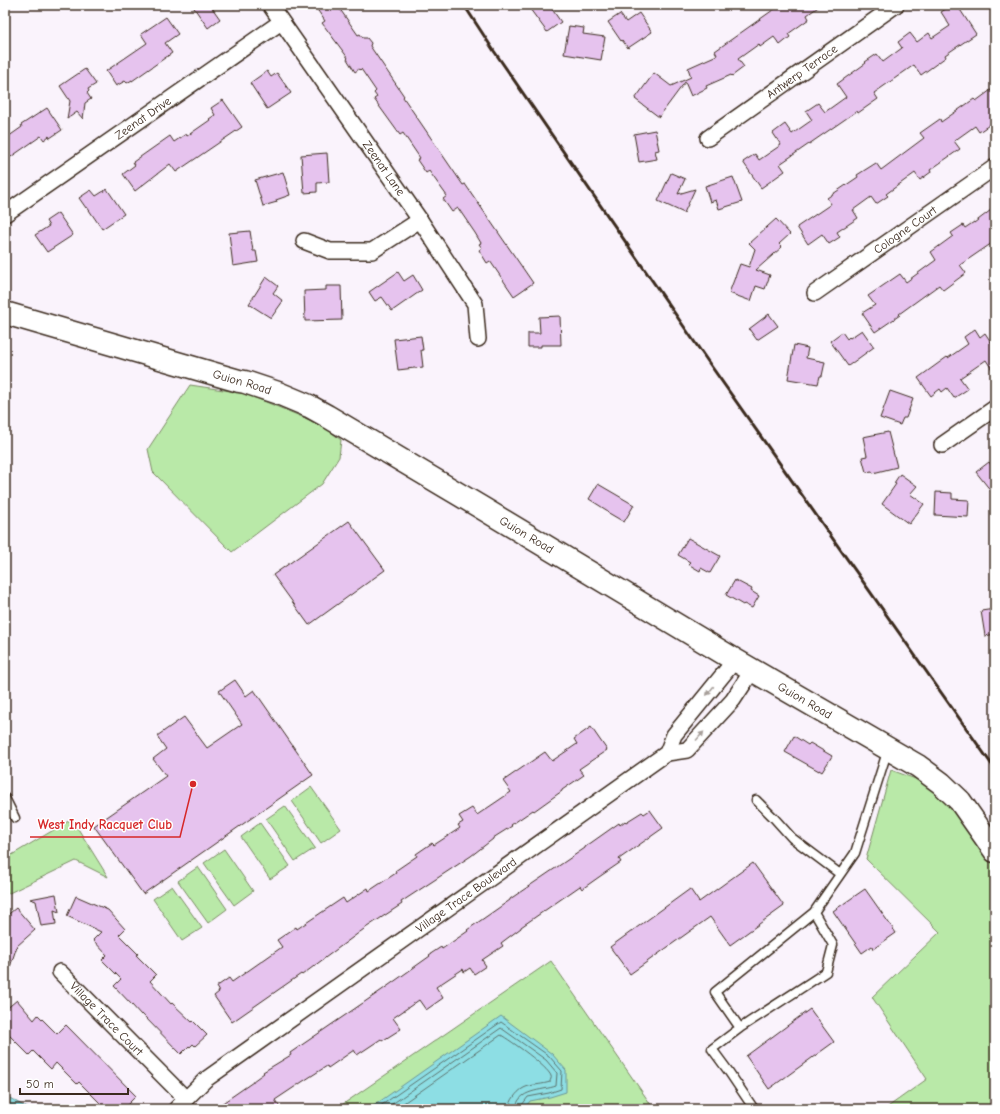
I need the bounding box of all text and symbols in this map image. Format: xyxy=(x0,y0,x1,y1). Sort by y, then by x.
street label: Antwerp Terrace xyxy=(764,42,840,102)
street label: Zeenat Drive xyxy=(112,94,174,142)
street label: Zeenat Lane xyxy=(360,138,408,198)
street label: Cologne Court xyxy=(871,203,940,257)
street label: Guion Road xyxy=(211,367,273,397)
street label: Guion Road xyxy=(497,513,556,556)
street label: Guion Road xyxy=(775,679,835,722)
one-way arrow xyxy=(706,685,714,696)
one-way arrow xyxy=(695,731,705,741)
callout: West Indy Racquet Club xyxy=(30,812,180,837)
text: West Indy Racquet Club xyxy=(38,817,172,832)
street label: Village Trace Boulevard xyxy=(413,855,519,936)
street label: Village Trace Court xyxy=(67,979,146,1059)
scale bar xyxy=(20,1070,128,1096)
text: 50 m xyxy=(26,1077,54,1091)

